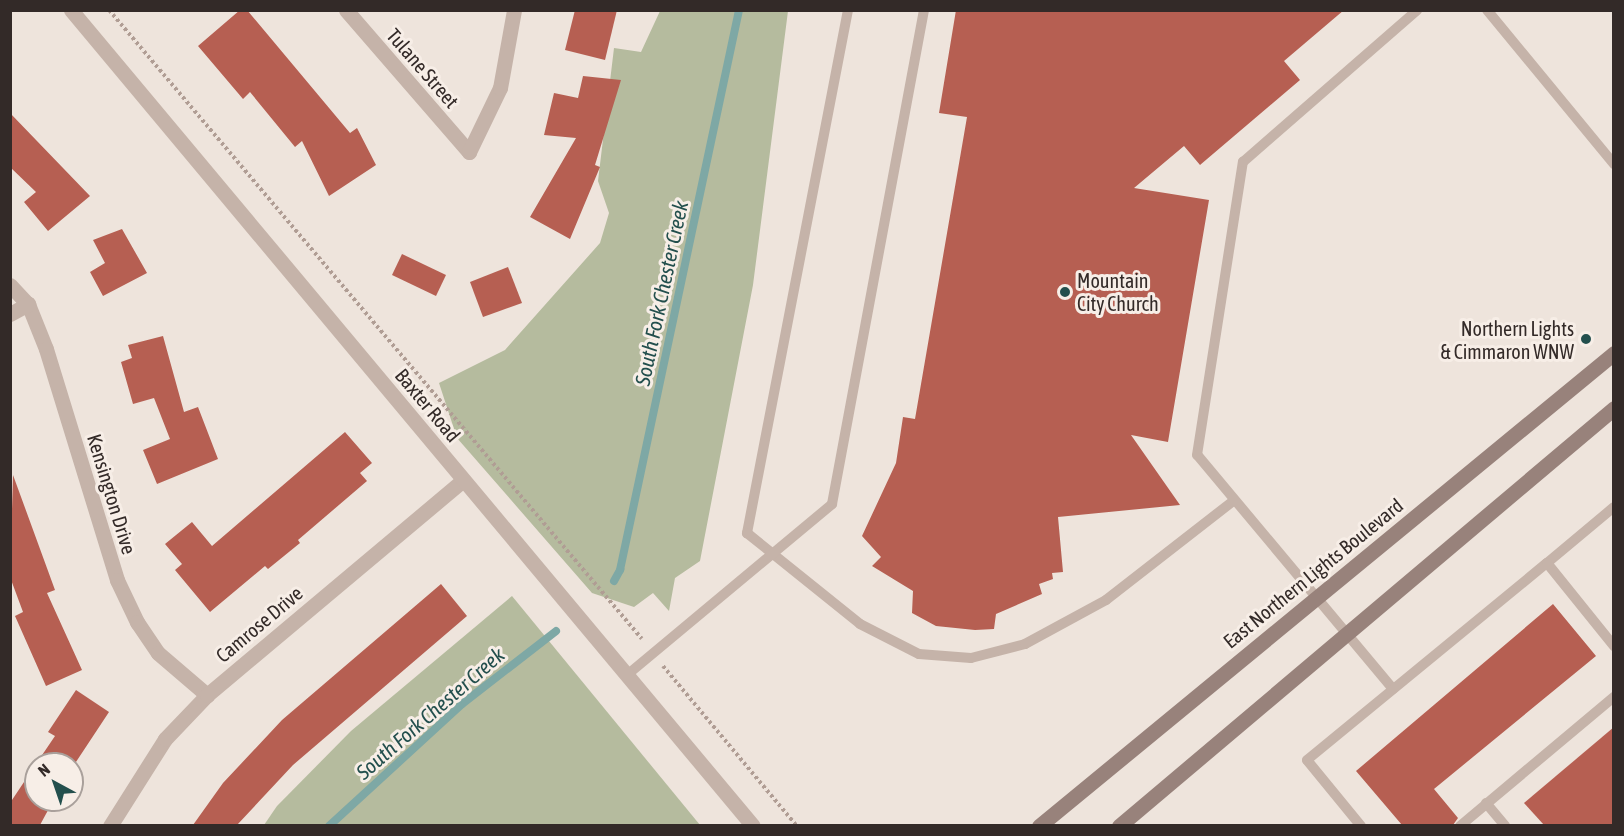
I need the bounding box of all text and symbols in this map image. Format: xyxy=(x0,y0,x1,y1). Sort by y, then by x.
street label: Tulane Street xyxy=(382,23,464,113)
water label: South Fork Chester Creek xyxy=(629,198,693,388)
place label: Mountain City Church xyxy=(1077,268,1159,315)
marker: Mountain City Church xyxy=(1058,285,1072,299)
place label: Northern Lights & Cimmaron WNW xyxy=(1441,316,1574,363)
marker: Northern Lights & Cimmaron WNW xyxy=(1579,332,1593,346)
street label: Baxter Road xyxy=(390,363,466,447)
street label: Kensington Drive xyxy=(82,431,142,557)
street label: East Northern Lights Boulevard xyxy=(1218,493,1408,653)
street label: Camrose Drive xyxy=(211,581,307,667)
water label: South Fork Chester Creek xyxy=(351,642,509,784)
north arrow xyxy=(24,752,84,812)
text: N xyxy=(34,760,53,780)

